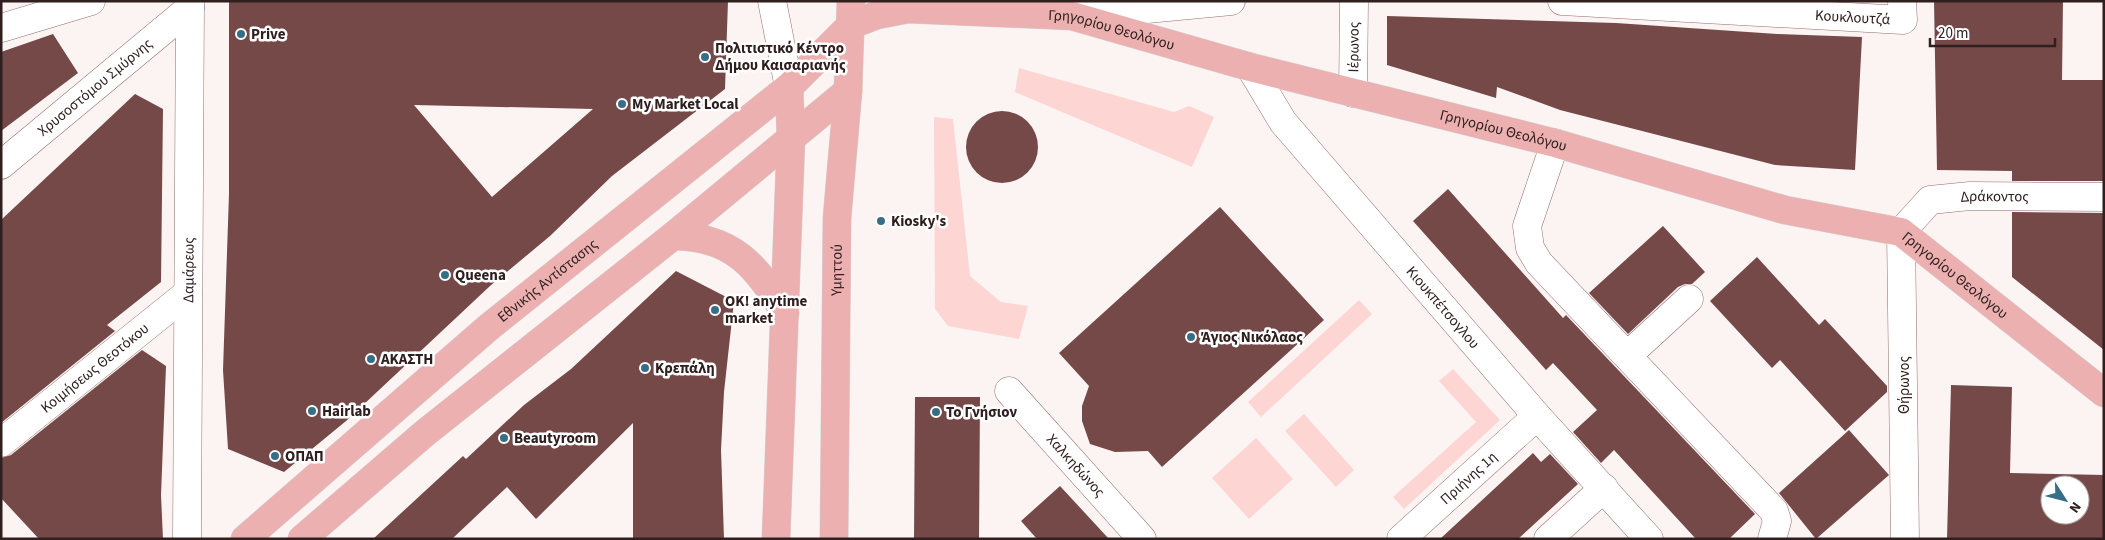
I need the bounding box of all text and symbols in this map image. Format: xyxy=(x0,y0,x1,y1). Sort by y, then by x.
street label: Γρηγορίου Θεολόγου xyxy=(1048,4,1177,55)
street label: Κουκλουτζά xyxy=(1814,5,1891,30)
scale bar xyxy=(1930,15,2055,47)
street label: Ιέρωνος xyxy=(1343,21,1364,72)
text: 20 m xyxy=(1938,23,1968,44)
place label: Prive xyxy=(251,24,286,45)
marker: Prive xyxy=(235,28,247,40)
street label: Χρυσοστόμου Σμύρνης xyxy=(33,33,157,141)
place label: Πολιτιστικό Κέντρο Δήμου Καισαριανής xyxy=(715,38,846,76)
marker: Πολιτιστικό Κέντρο Δήμου Καισαριανής xyxy=(699,51,711,63)
place label: My Market Local xyxy=(632,94,739,115)
marker: My Market Local xyxy=(616,98,628,110)
street label: Γρηγορίου Θεολόγου xyxy=(1438,104,1569,156)
street label: Δράκοντος xyxy=(1959,185,2029,207)
place label: Kiosky's xyxy=(891,211,946,232)
marker: Kiosky's xyxy=(875,215,887,227)
street label: Γρηγορίου Θεολόγου xyxy=(1898,226,2013,324)
street label: Εθνικής Αντίστασης xyxy=(493,233,602,327)
street label: Δαμάρεως xyxy=(178,237,199,303)
street label: Υμηττού xyxy=(826,244,847,297)
street label: Κιουκπέτσογλου xyxy=(1401,261,1485,353)
place label: Queena xyxy=(455,265,506,286)
marker: Queena xyxy=(439,269,451,281)
place label: OK! anytime market xyxy=(725,291,808,329)
marker: OK! anytime market xyxy=(709,304,721,316)
street label: Κοιμήσεως Θεοτόκου xyxy=(36,318,153,418)
place label: Άγιος Νικόλαος xyxy=(1201,327,1303,348)
marker: Άγιος Νικόλαος xyxy=(1185,331,1197,343)
place label: ΑΚΑΣΤΗ xyxy=(380,349,433,370)
marker: ΑΚΑΣΤΗ xyxy=(365,353,377,365)
street label: Θήρωνος xyxy=(1894,355,1915,414)
place label: Κρεπάλη xyxy=(655,358,715,379)
marker: Κρεπάλη xyxy=(639,362,651,374)
place label: Hairlab xyxy=(322,401,371,422)
place label: Το Γνήσιον xyxy=(946,402,1017,423)
marker: Hairlab xyxy=(306,405,318,417)
marker: Το Γνήσιον xyxy=(930,406,942,418)
place label: Beautyroom xyxy=(514,428,596,449)
street label: Χαλκηδώνος xyxy=(1042,429,1110,502)
marker: Beautyroom xyxy=(498,432,510,444)
place label: ΟΠΑΠ xyxy=(285,446,324,467)
street label: Πριήνης 1η xyxy=(1435,447,1502,509)
marker: ΟΠΑΠ xyxy=(269,450,281,462)
north arrow xyxy=(2040,475,2090,525)
text: N xyxy=(2064,497,2086,517)

